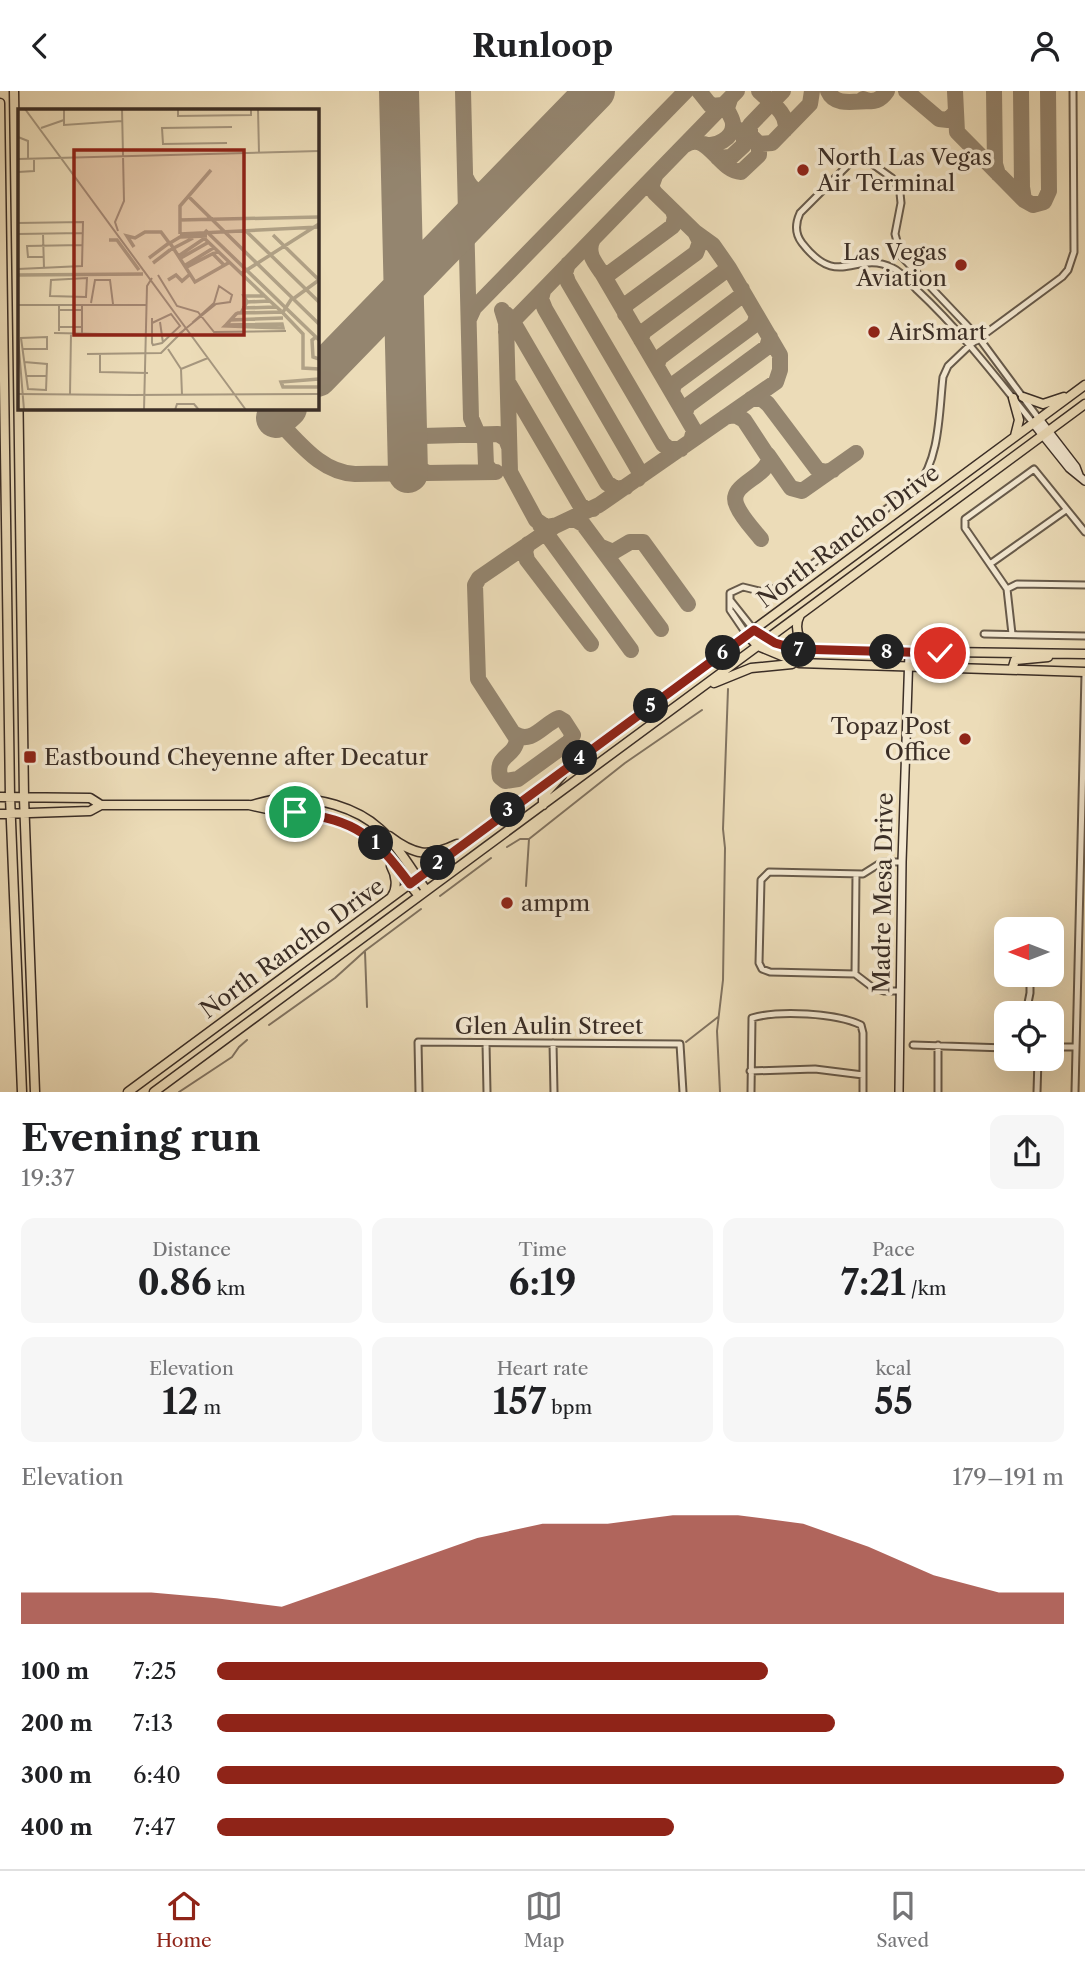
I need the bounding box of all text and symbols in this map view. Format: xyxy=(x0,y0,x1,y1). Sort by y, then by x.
text: Runloop xyxy=(472,26,613,65)
icon: back xyxy=(21,27,59,65)
icon: person xyxy=(1026,27,1064,65)
inset map xyxy=(18,109,318,409)
place label: North Las Vegas Air Terminal xyxy=(816,143,992,197)
marker: North Las Vegas Air Terminal xyxy=(795,162,811,178)
place label: Las Vegas Aviation xyxy=(843,238,947,292)
marker: Las Vegas Aviation xyxy=(953,257,969,273)
place label: AirSmart xyxy=(887,318,987,346)
marker: AirSmart xyxy=(866,324,882,340)
street label: North Rancho Drive xyxy=(751,458,945,614)
pin xyxy=(910,623,970,683)
pin: 7 xyxy=(782,633,816,667)
icon: check xyxy=(921,634,959,672)
pin: 6 xyxy=(706,635,740,671)
pin: 8 xyxy=(870,635,904,669)
text: 7 xyxy=(794,638,803,661)
text: 8 xyxy=(881,640,892,663)
text: 6 xyxy=(717,641,728,664)
pin: 5 xyxy=(634,689,668,723)
text: 5 xyxy=(645,694,656,717)
place label: Topaz Post Office xyxy=(831,712,951,766)
marker: Topaz Post Office xyxy=(957,731,973,747)
pin: 4 xyxy=(562,741,598,775)
place label: Eastbound Cheyenne after Decatur xyxy=(44,743,428,771)
text: 4 xyxy=(574,746,585,769)
marker: Eastbound Cheyenne after Decatur xyxy=(22,749,38,765)
pin xyxy=(265,782,325,842)
street label: Madre Mesa Drive xyxy=(867,792,899,994)
icon: arrive xyxy=(276,793,314,831)
pin: 3 xyxy=(490,793,526,827)
text: 3 xyxy=(502,798,513,821)
pin: 1 xyxy=(358,825,394,861)
text: 1 xyxy=(371,831,380,854)
pin: 2 xyxy=(420,845,456,881)
text: 2 xyxy=(432,851,443,874)
street label: North Rancho Drive xyxy=(195,872,389,1024)
place label: ampm xyxy=(521,889,590,917)
marker: ampm xyxy=(499,895,515,911)
north arrow xyxy=(994,917,1064,987)
map controls xyxy=(994,917,1064,1071)
button: locate xyxy=(994,1001,1064,1071)
street label: Glen Aulin Street xyxy=(455,1012,643,1040)
text: Evening run xyxy=(21,1114,261,1161)
button: share xyxy=(990,1115,1064,1189)
text: 19:37 xyxy=(21,1164,75,1192)
text: Distance xyxy=(152,1238,231,1261)
text: Time xyxy=(518,1238,567,1261)
text: Pace xyxy=(872,1238,915,1261)
text: 0.86 xyxy=(138,1261,212,1304)
text: 6:19 xyxy=(509,1261,576,1304)
text: 7:21 xyxy=(841,1261,906,1304)
text: km xyxy=(212,1277,245,1300)
text: /km xyxy=(906,1277,946,1300)
text: Elevation xyxy=(149,1357,234,1380)
text: Heart rate xyxy=(497,1357,588,1380)
text: kcal xyxy=(876,1357,911,1380)
text: 12 xyxy=(162,1380,198,1423)
text: 157 xyxy=(493,1380,546,1423)
text: 55 xyxy=(874,1380,913,1423)
text: m xyxy=(198,1396,221,1419)
text: bpm xyxy=(546,1396,592,1419)
text: Elevation xyxy=(21,1463,124,1491)
text: 179–191 m xyxy=(952,1463,1064,1491)
text: 100 m xyxy=(21,1657,89,1685)
text: 7:25 xyxy=(133,1657,177,1685)
text: 200 m xyxy=(21,1709,93,1737)
text: 7:13 xyxy=(133,1709,173,1737)
text: 300 m xyxy=(21,1761,92,1789)
text: 6:40 xyxy=(133,1761,181,1789)
text: 400 m xyxy=(21,1813,93,1841)
text: 7:47 xyxy=(133,1813,175,1841)
tab: Home xyxy=(156,1887,212,1952)
tab: Map xyxy=(524,1887,564,1952)
tab: Saved xyxy=(876,1887,929,1952)

